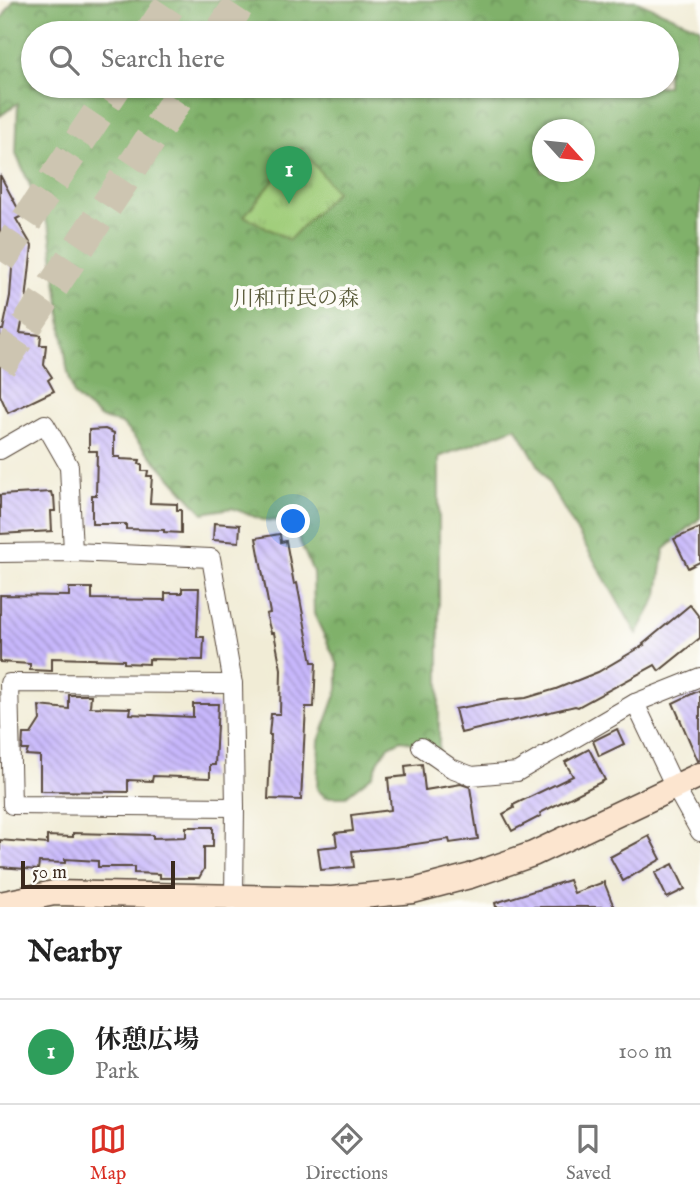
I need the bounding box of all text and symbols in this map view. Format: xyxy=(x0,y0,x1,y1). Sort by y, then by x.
search box xyxy=(21,21,679,98)
icon: search xyxy=(45,41,83,79)
text: Search here xyxy=(101,43,225,76)
north arrow xyxy=(532,119,595,182)
pin: 1 xyxy=(266,146,312,204)
park label: 川和市民の森 xyxy=(233,286,359,313)
your location xyxy=(276,504,310,538)
scale bar xyxy=(21,858,175,890)
text: 50 m xyxy=(32,861,67,885)
text: Nearby xyxy=(28,934,121,972)
text: 休憩広場 xyxy=(95,1024,199,1057)
text: 1 xyxy=(47,1037,55,1066)
text: 100 m xyxy=(618,1037,672,1066)
text: Park xyxy=(95,1057,139,1086)
tab: Map xyxy=(89,1120,127,1186)
tab: Directions xyxy=(305,1120,388,1186)
tab: Saved xyxy=(566,1120,611,1186)

